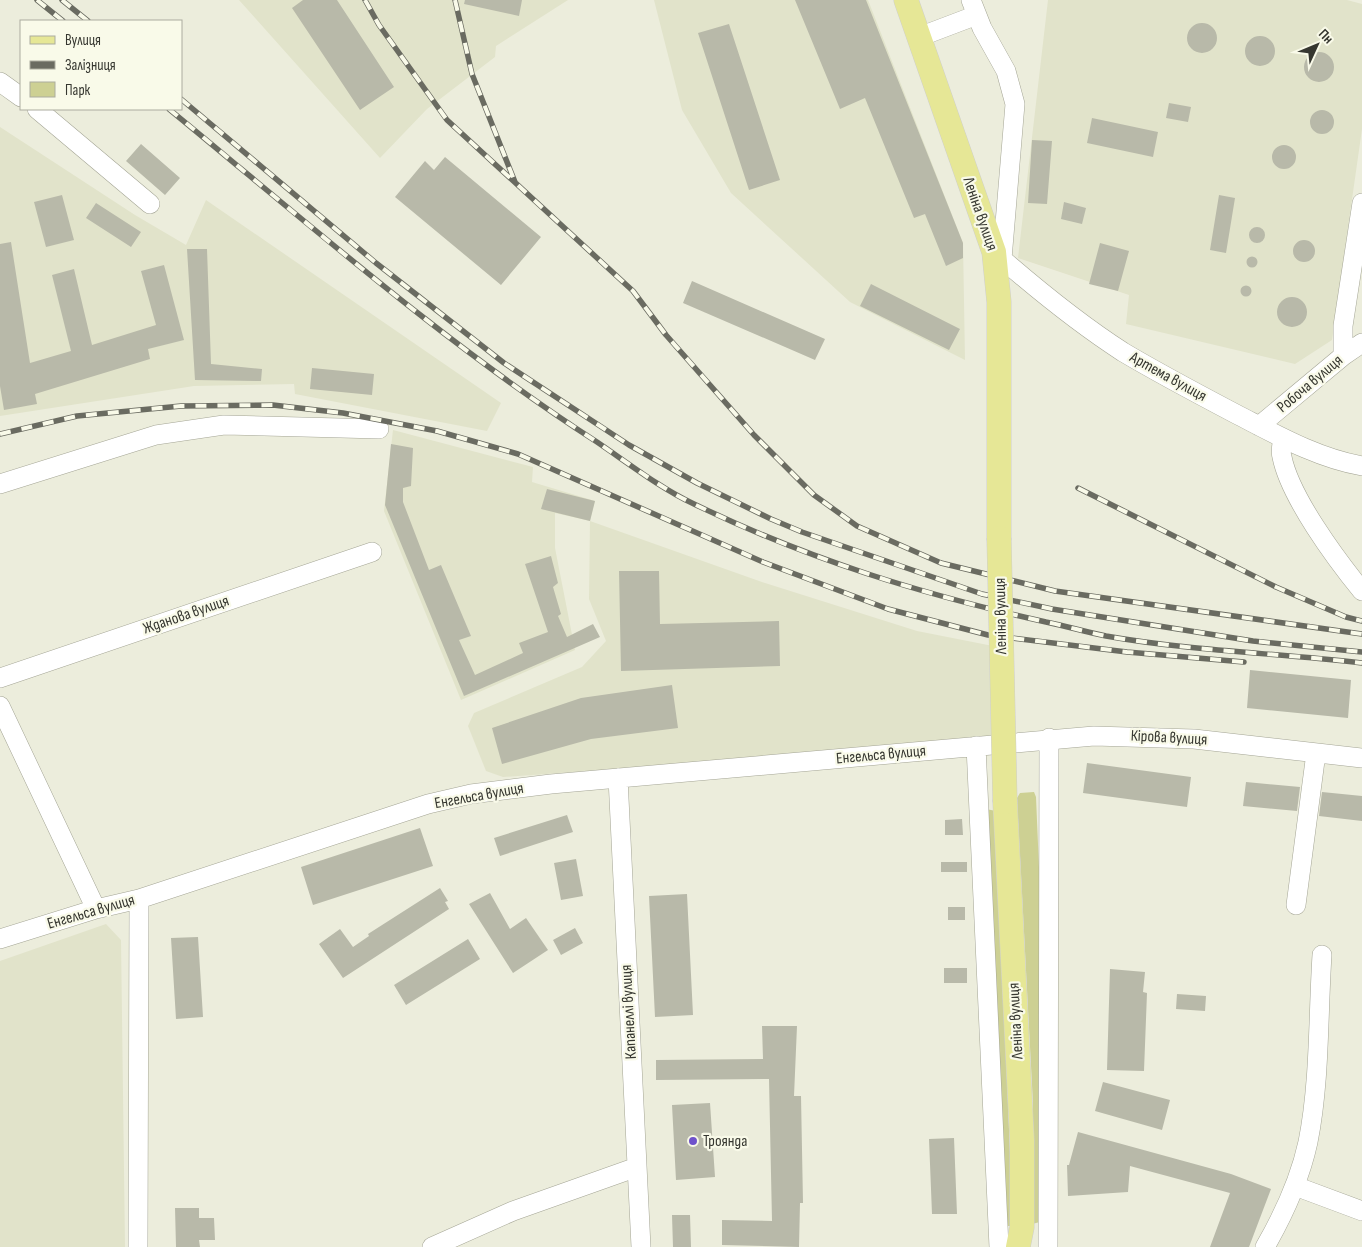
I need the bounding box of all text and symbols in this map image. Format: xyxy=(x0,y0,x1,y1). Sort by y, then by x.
legend xyxy=(20,20,182,110)
north arrow xyxy=(1292,20,1342,70)
text: Пн xyxy=(1315,26,1337,47)
text: Вулиця xyxy=(65,31,101,50)
text: Залізниця xyxy=(65,56,116,75)
text: Парк xyxy=(65,81,91,100)
street label: Леніна вулиця xyxy=(958,174,1001,253)
street label: Артема вулиця xyxy=(1125,348,1210,406)
street label: Робоча вулиця xyxy=(1273,351,1347,417)
street label: Леніна вулиця xyxy=(991,578,1011,655)
street label: Жданова вулиця xyxy=(140,591,232,639)
street label: Кірова вулиця xyxy=(1130,727,1208,749)
street label: Енгельса вулиця xyxy=(835,742,927,768)
street label: Енгельса вулиця xyxy=(433,779,525,813)
street label: Енгельса вулиця xyxy=(45,890,137,934)
street label: Капанеллі вулиця xyxy=(617,964,641,1060)
street label: Леніна вулиця xyxy=(1005,982,1028,1061)
place label: Троянда xyxy=(703,1132,747,1151)
marker: Троянда xyxy=(687,1135,699,1147)

